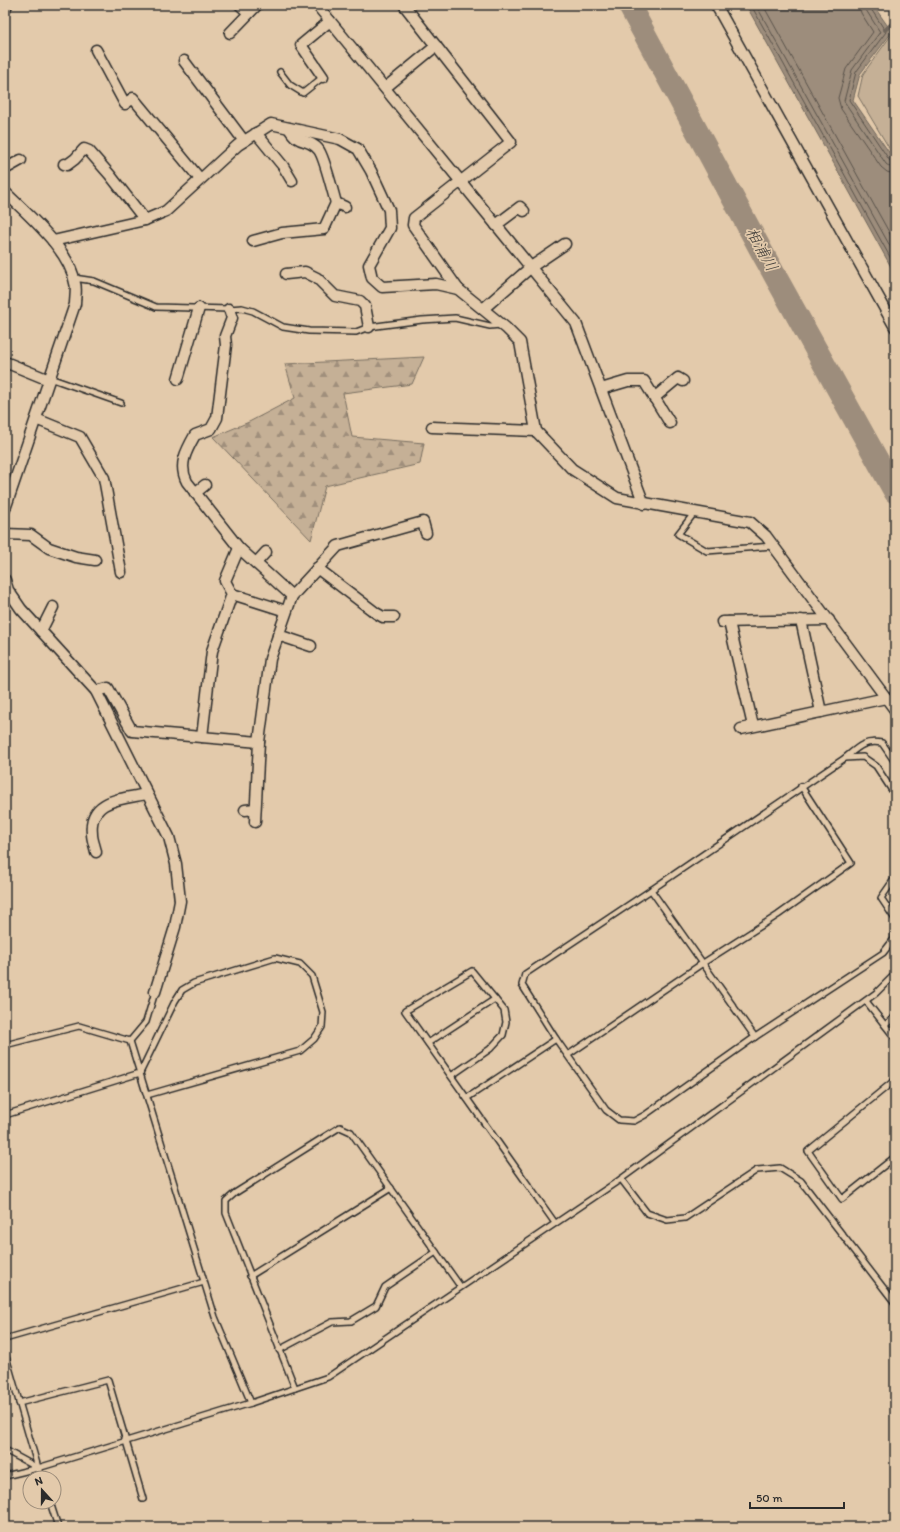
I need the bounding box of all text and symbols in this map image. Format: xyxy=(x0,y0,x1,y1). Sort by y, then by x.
water label: 相浦川 xyxy=(742,223,782,275)
north arrow xyxy=(22,1470,62,1510)
text: N xyxy=(33,1474,44,1489)
scale bar xyxy=(750,1484,844,1510)
text: 50 m xyxy=(756,1491,782,1505)

